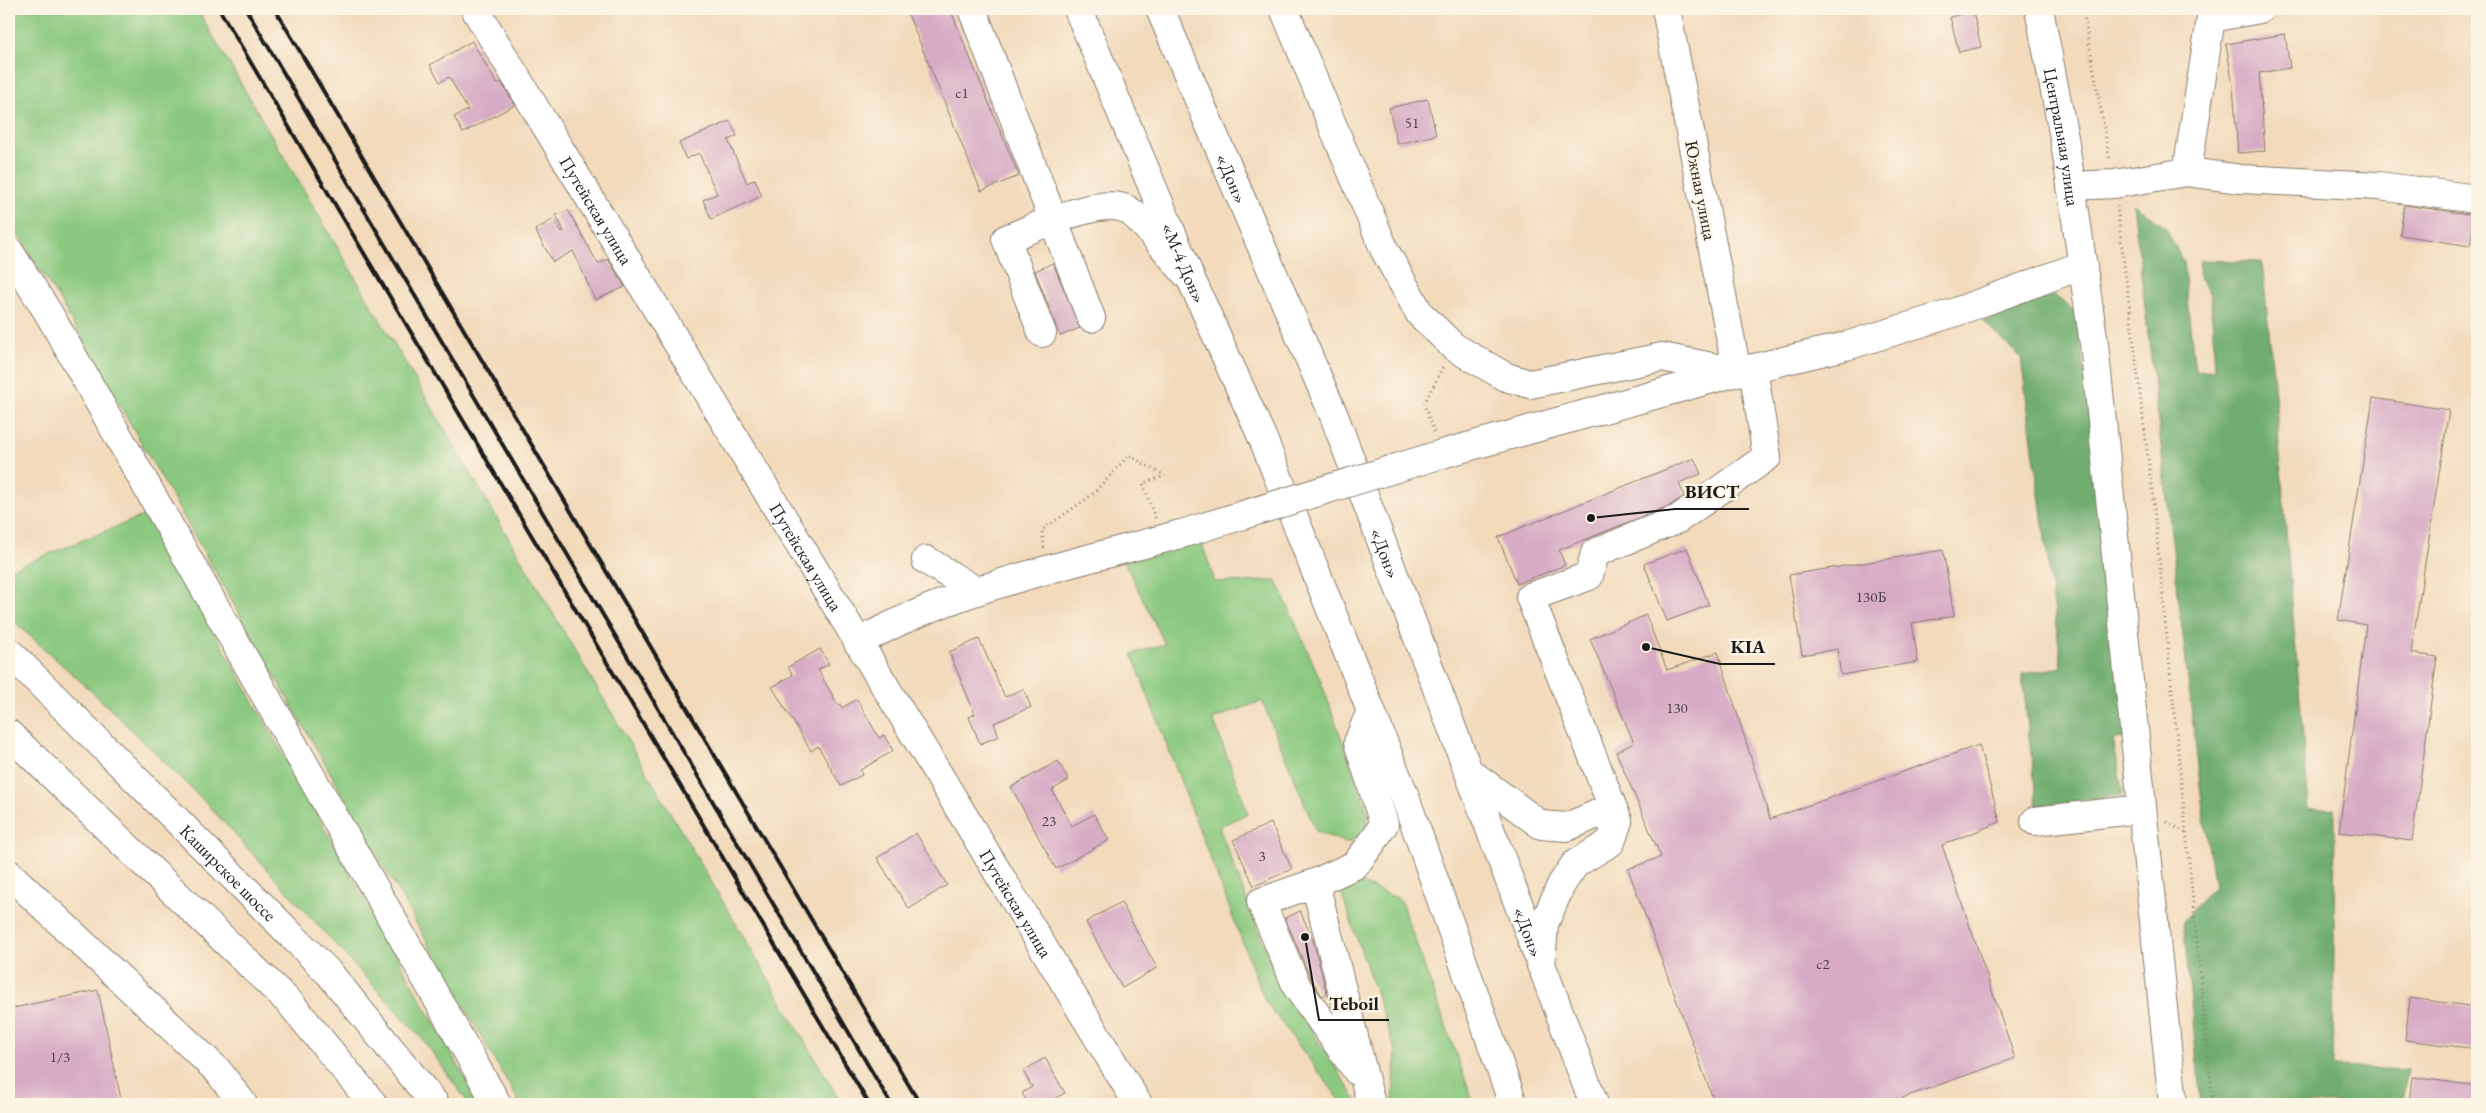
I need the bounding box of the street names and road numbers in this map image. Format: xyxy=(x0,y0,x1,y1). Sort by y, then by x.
street label: Центральная улица xyxy=(2039,66,2086,208)
street label: Южная улица xyxy=(1680,138,1722,243)
street label: «Дон» xyxy=(1211,150,1253,207)
street label: Путейская улица xyxy=(555,151,639,269)
street label: «М-4 Дон» xyxy=(1157,219,1212,307)
street label: Путейская улица xyxy=(765,498,849,616)
street label: «Дон» xyxy=(1366,524,1406,582)
street label: Каширское шоссе xyxy=(175,819,282,926)
street label: Путейская улица xyxy=(975,844,1058,962)
street label: «Дон» xyxy=(1509,903,1549,960)

